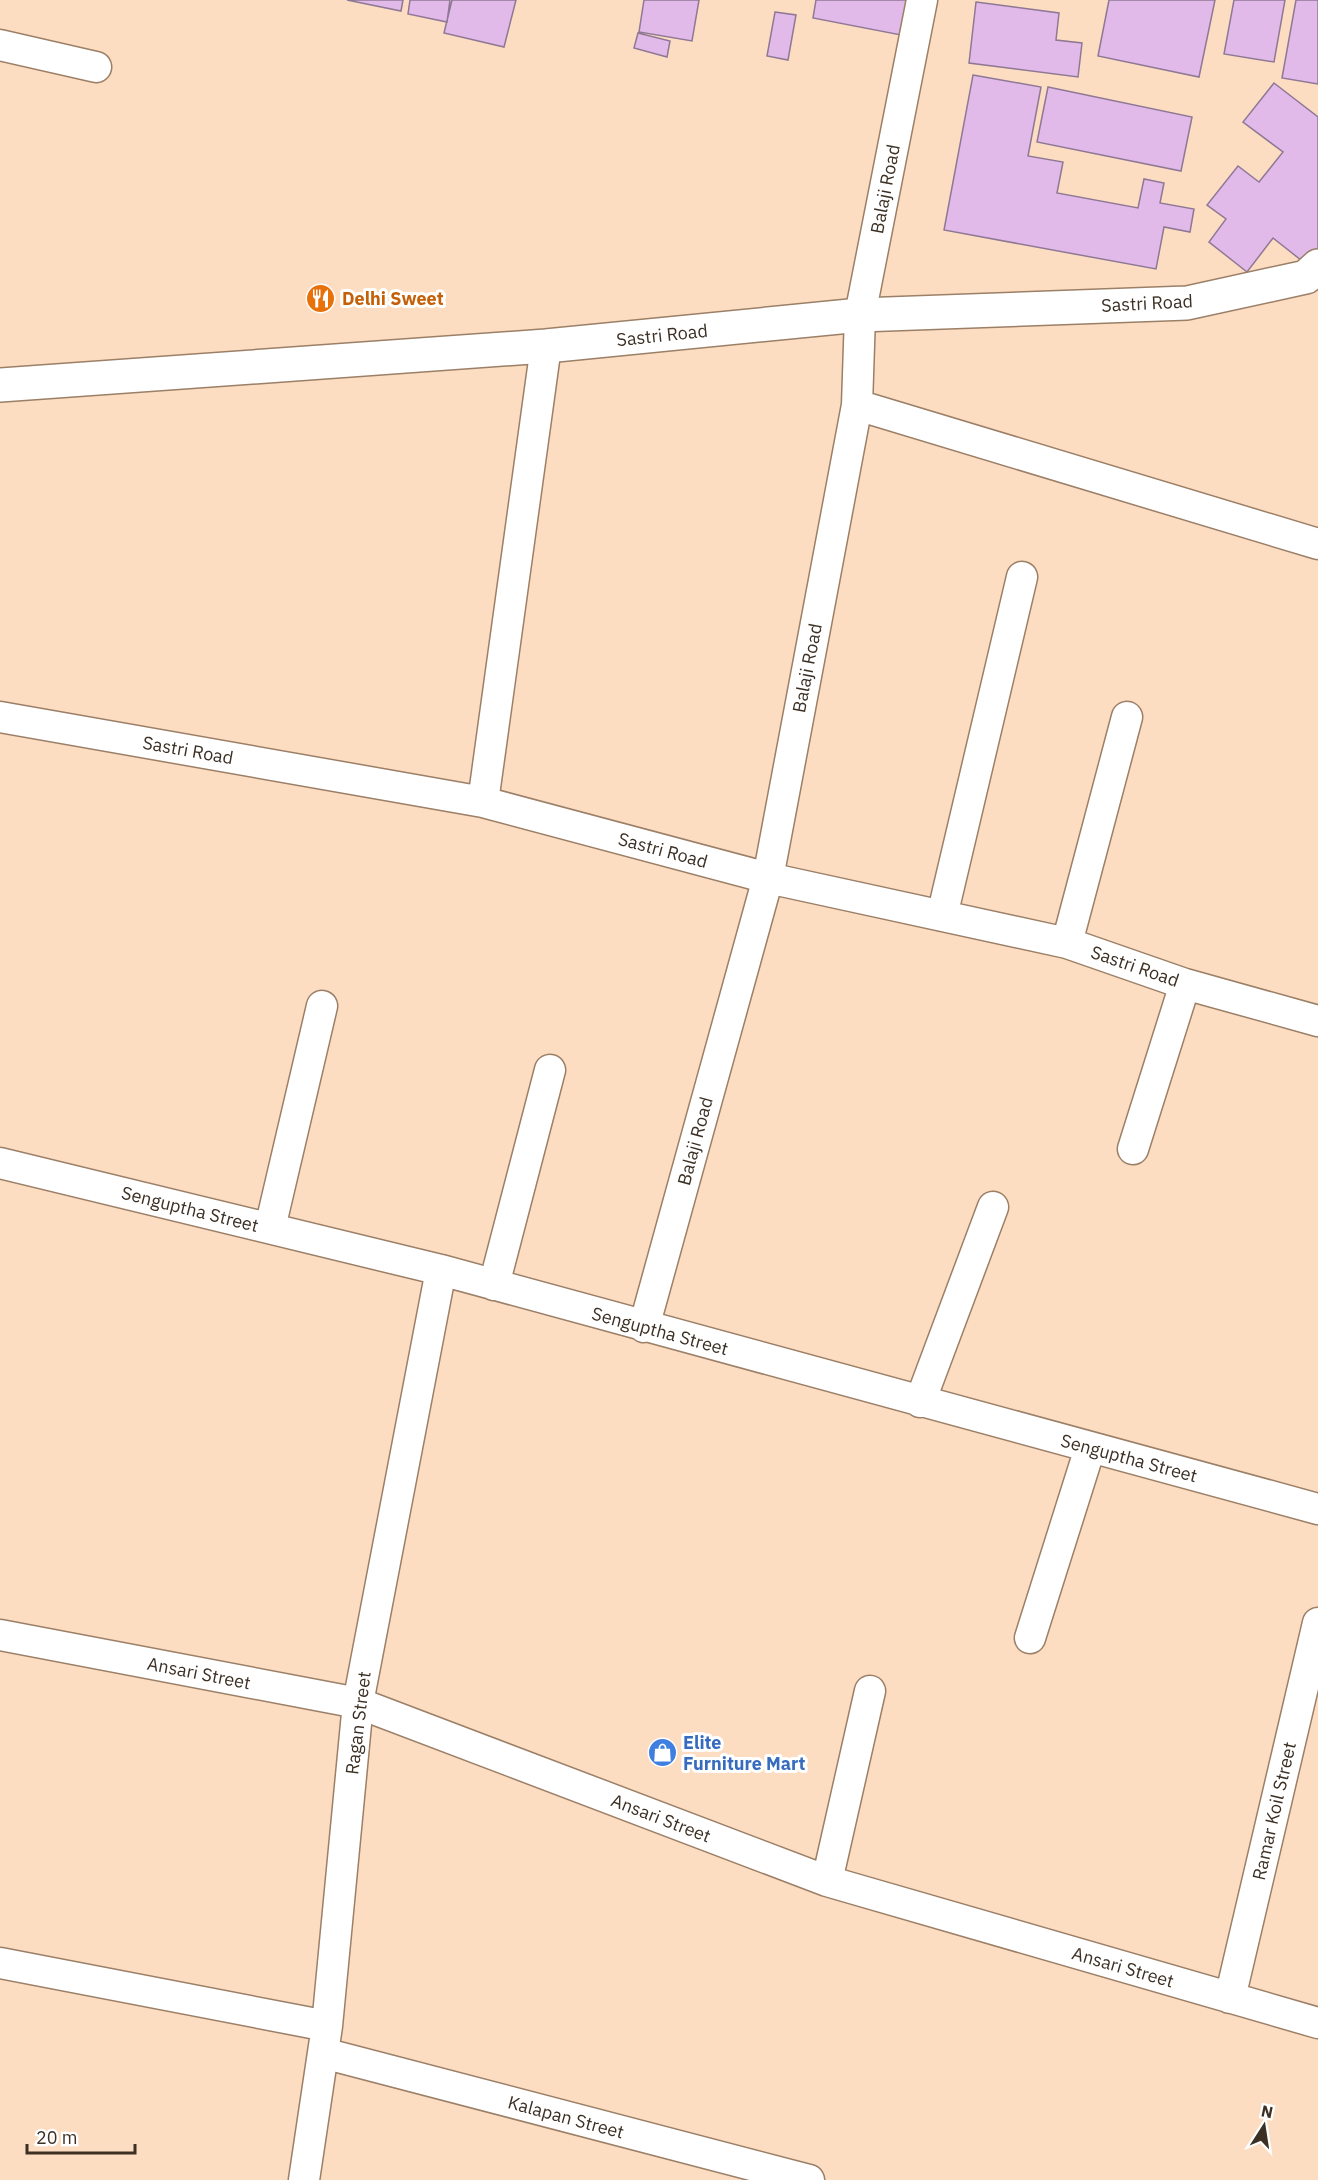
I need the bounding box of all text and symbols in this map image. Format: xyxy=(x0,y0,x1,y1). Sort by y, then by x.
street label: Balaji Road xyxy=(865,142,905,236)
restaurant icon: Delhi Sweet xyxy=(305,282,337,314)
place label: Delhi Sweet xyxy=(342,287,444,310)
street label: Sastri Road xyxy=(1101,289,1193,317)
street label: Sastri Road xyxy=(615,319,709,351)
street label: Balaji Road xyxy=(787,621,827,715)
street label: Sastri Road xyxy=(141,731,235,769)
street label: Sastri Road xyxy=(616,827,710,873)
street label: Sastri Road xyxy=(1088,940,1182,992)
street label: Balaji Road xyxy=(672,1094,718,1188)
street label: Senguptha Street xyxy=(119,1181,261,1237)
street label: Senguptha Street xyxy=(589,1302,731,1360)
street label: Senguptha Street xyxy=(1058,1429,1200,1487)
street label: Ansari Street xyxy=(145,1652,253,1694)
street label: Ragan Street xyxy=(340,1670,376,1776)
place label: Elite Furniture Mart xyxy=(683,1731,805,1775)
shop icon: Elite Furniture Mart xyxy=(646,1736,678,1768)
street label: Ramar Koil Street xyxy=(1247,1740,1301,1882)
street label: Ansari Street xyxy=(608,1788,714,1848)
street label: Ansari Street xyxy=(1069,1941,1177,1993)
street label: Kalapan Street xyxy=(505,2090,627,2144)
north arrow xyxy=(1234,2096,1294,2156)
text: N xyxy=(1259,2100,1275,2122)
scale bar xyxy=(27,2117,135,2155)
text: 20 m xyxy=(36,2126,78,2149)

